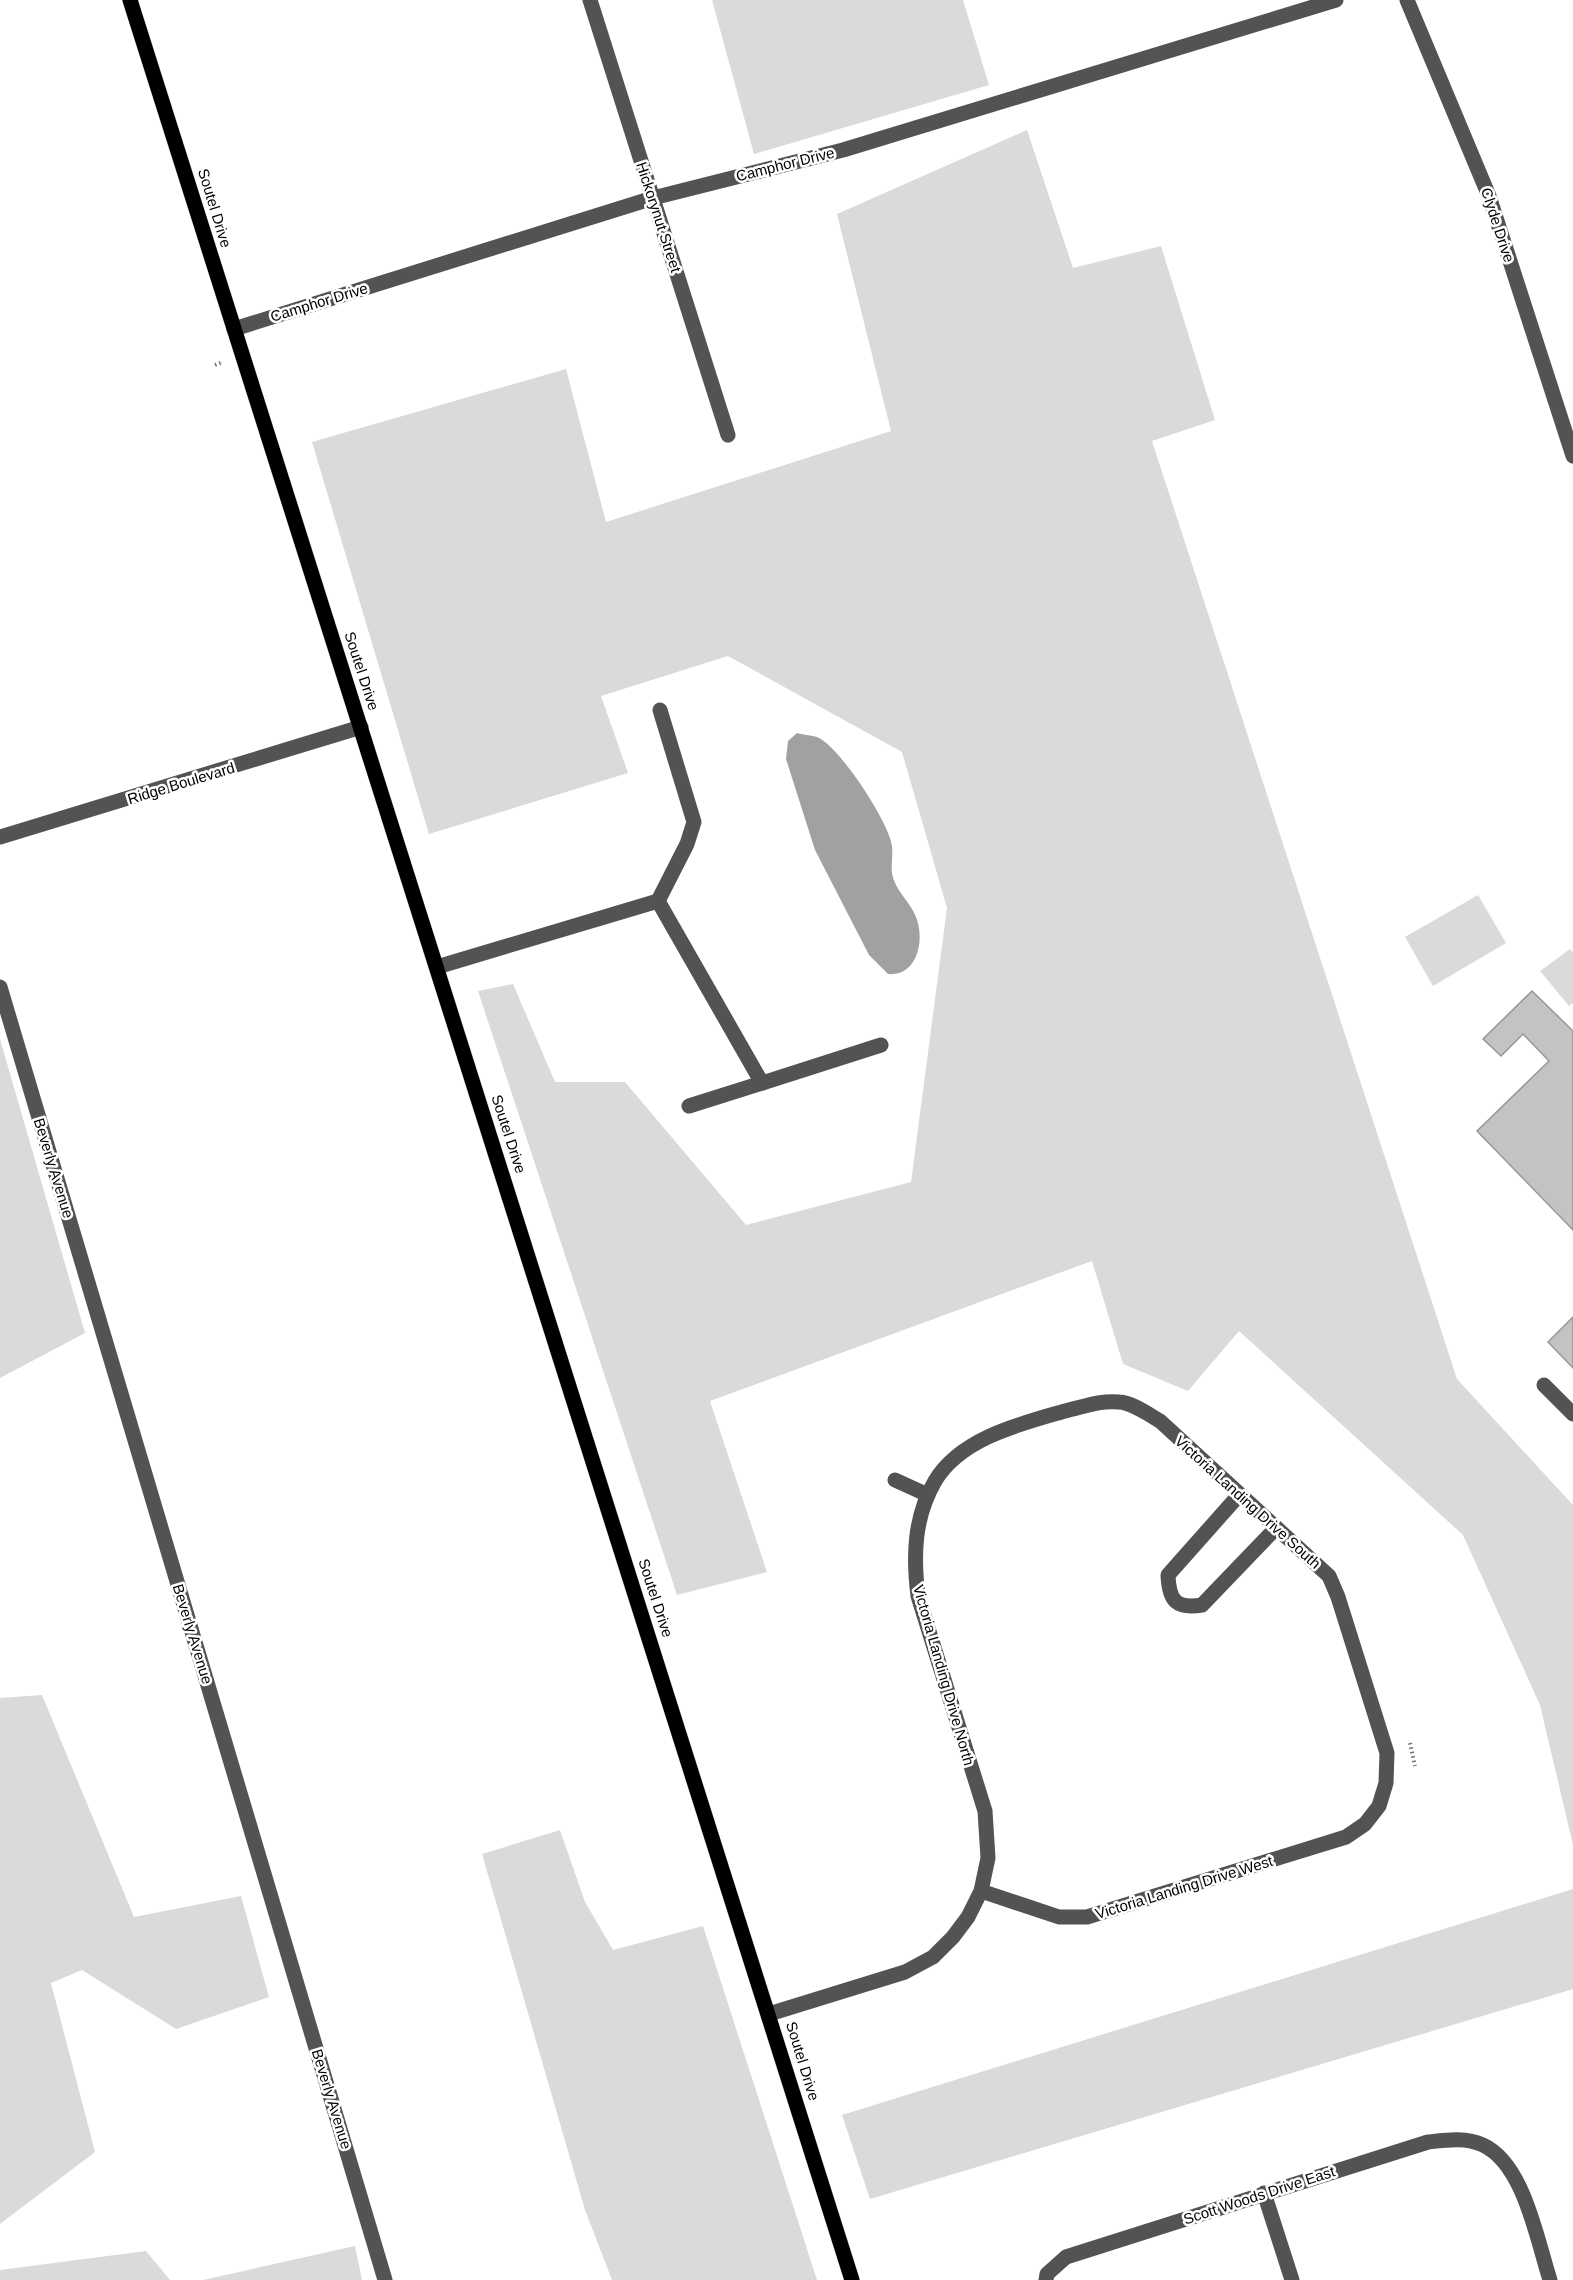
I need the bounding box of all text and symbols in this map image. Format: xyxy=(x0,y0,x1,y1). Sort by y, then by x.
street label: Camphor Drive xyxy=(734,144,836,184)
street label: Hickorynut Street xyxy=(633,160,685,275)
street label: Soutel Drive xyxy=(195,166,235,250)
street label: Clyde Drive xyxy=(1478,186,1518,264)
street label: Camphor Drive xyxy=(268,279,370,325)
street label: Soutel Drive xyxy=(341,630,383,712)
street label: Ridge Boulevard xyxy=(125,759,237,807)
street label: Soutel Drive xyxy=(488,1093,530,1175)
street label: Beverly Avenue xyxy=(31,1116,77,1220)
street label: Victoria Landing Drive South xyxy=(1172,1432,1324,1572)
street label: Soutel Drive xyxy=(635,1557,677,1639)
street label: Beverly Avenue xyxy=(170,1582,216,1686)
street label: Victoria Landing Drive North xyxy=(910,1583,978,1767)
street label: Victoria Landing Drive West xyxy=(1093,1852,1276,1922)
street label: Soutel Drive xyxy=(783,2019,823,2103)
street label: Beverly Avenue xyxy=(309,2047,355,2151)
street label: Scott Woods Drive East xyxy=(1181,2162,1338,2228)

